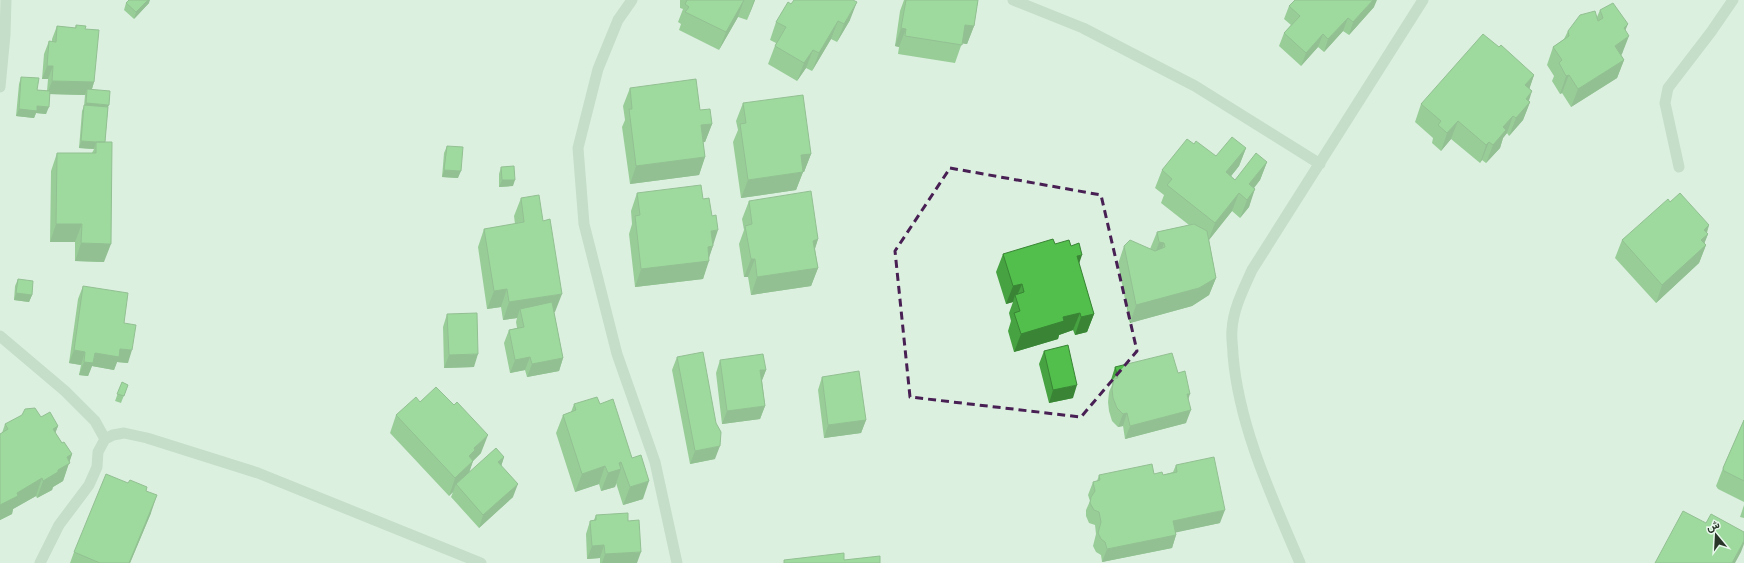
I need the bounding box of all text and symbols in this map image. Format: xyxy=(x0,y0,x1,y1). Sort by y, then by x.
north arrow xyxy=(1696,515,1736,555)
text: ش xyxy=(1705,518,1721,534)

